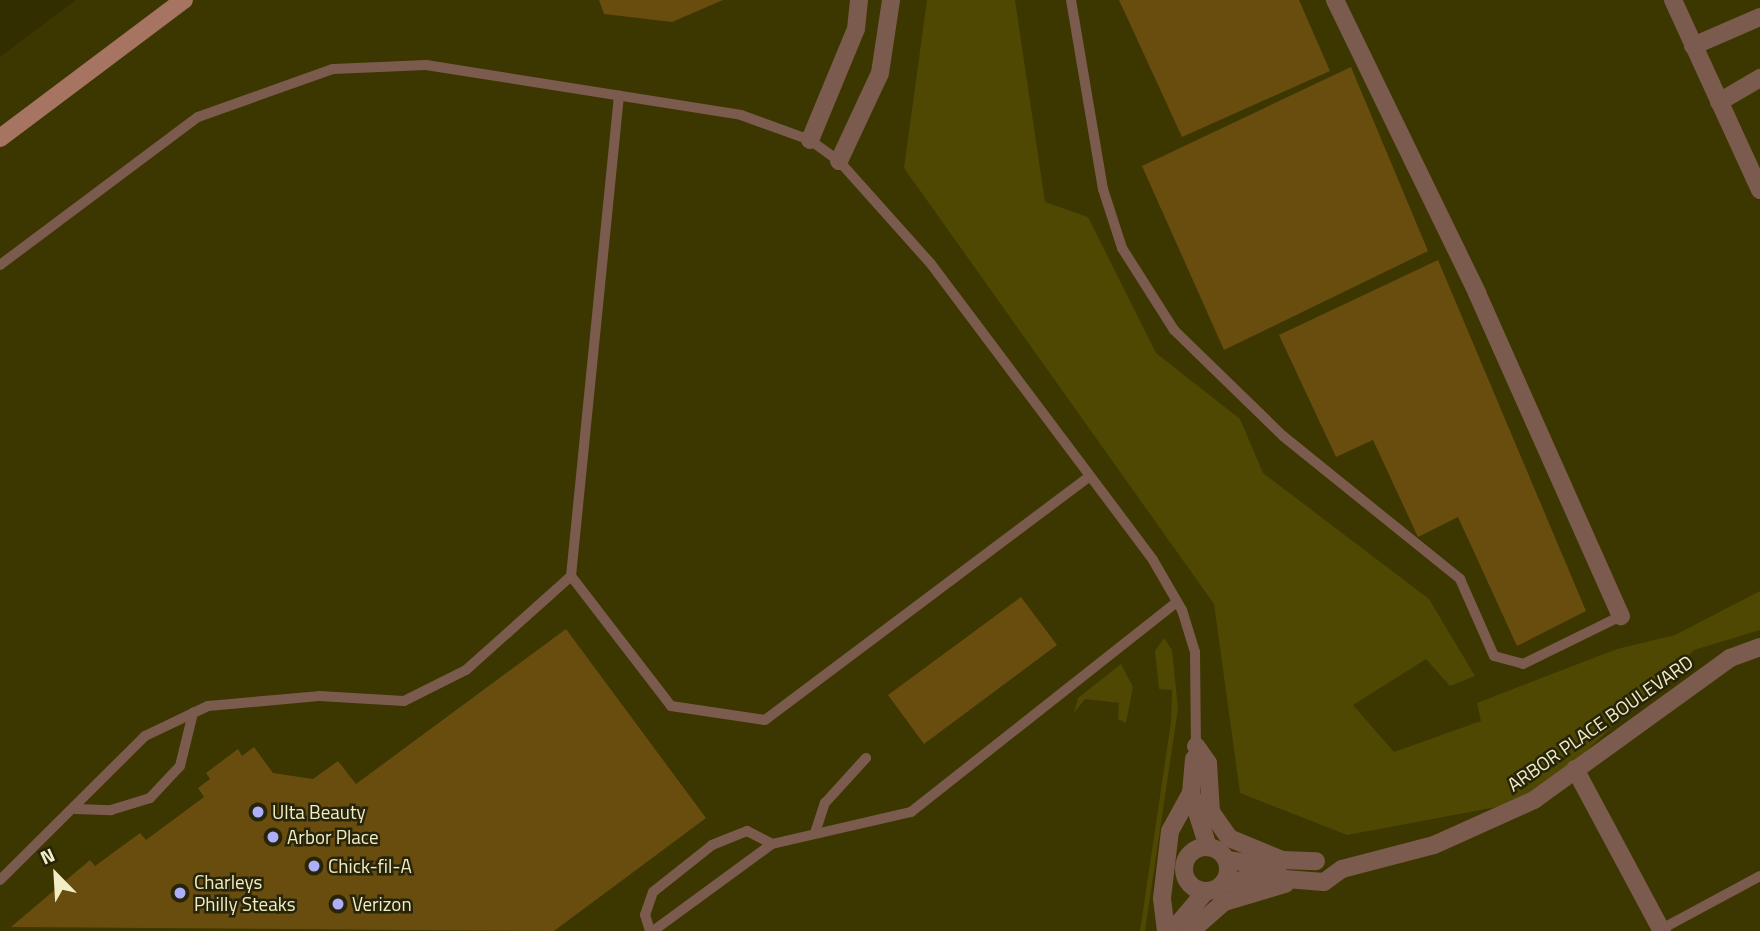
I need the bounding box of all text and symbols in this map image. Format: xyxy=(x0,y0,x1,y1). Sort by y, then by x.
street label: ARBOR PLACE BOULEVARD xyxy=(1503,650,1697,796)
place label: Ulta Beauty xyxy=(272,801,366,823)
marker: Ulta Beauty xyxy=(250,804,266,820)
place label: Arbor Place xyxy=(287,826,379,848)
marker: Arbor Place xyxy=(265,829,281,845)
text: N xyxy=(35,839,59,871)
north arrow xyxy=(21,840,91,910)
place label: Chick-fil-A xyxy=(328,855,412,877)
marker: Chick-fil-A xyxy=(306,858,322,874)
place label: Charleys Philly Steaks xyxy=(194,871,296,915)
marker: Charleys Philly Steaks xyxy=(172,885,188,901)
place label: Verizon xyxy=(352,893,412,915)
marker: Verizon xyxy=(330,896,346,912)

